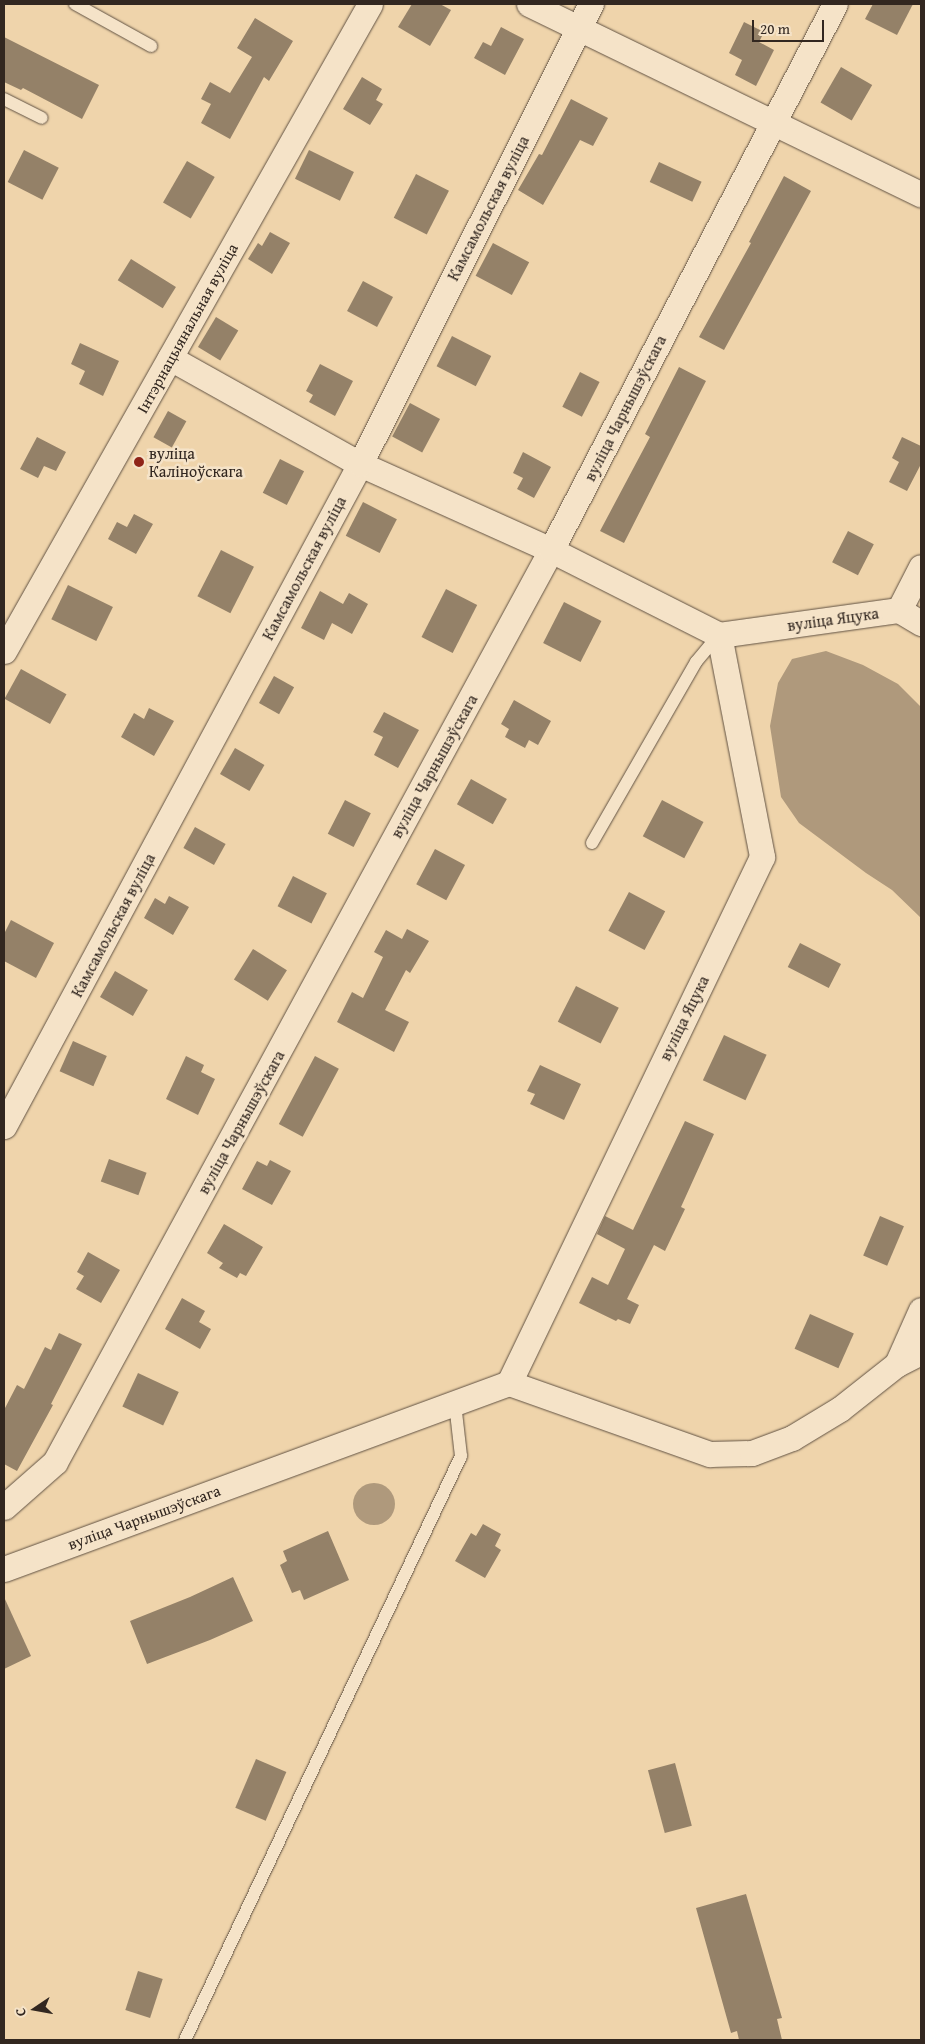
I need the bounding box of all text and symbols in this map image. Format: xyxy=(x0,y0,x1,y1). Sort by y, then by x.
scale bar xyxy=(755,10,828,42)
text: 20 m xyxy=(760,18,790,39)
street label: Камсамольская вуліца xyxy=(443,132,533,284)
street label: Інтэрнацыянальная вуліца xyxy=(132,240,242,416)
street label: вуліца Чарнышэўскага xyxy=(580,332,670,484)
place label: вуліца Каліноўскага xyxy=(149,443,243,481)
marker: вуліца Каліноўскага xyxy=(133,456,145,468)
street label: Камсамольская вуліца xyxy=(258,493,350,643)
street label: вуліца Яцука xyxy=(786,603,880,635)
street label: вуліца Чарнышэўскага xyxy=(387,691,481,841)
street label: Камсамольская вуліца xyxy=(67,850,159,1000)
street label: вуліца Яцука xyxy=(655,972,713,1064)
street label: вуліца Чарнышэўскага xyxy=(194,1047,288,1197)
street label: вуліца Чарнышэўскага xyxy=(65,1480,223,1554)
north arrow xyxy=(10,1984,60,2034)
text: С xyxy=(10,2006,31,2018)

